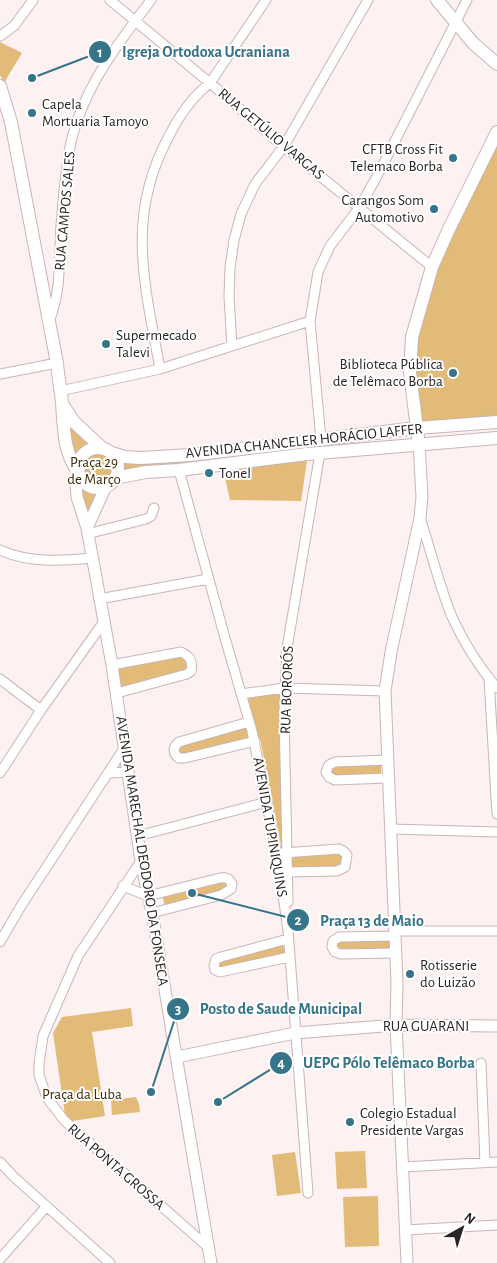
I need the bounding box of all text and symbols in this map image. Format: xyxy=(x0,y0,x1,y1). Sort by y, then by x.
callout: Igreja Ortodoxa Ucraniana xyxy=(88,36,300,67)
text: Igreja Ortodoxa Ucraniana xyxy=(122,44,290,61)
text: 1 xyxy=(97,45,103,60)
street label: RUA GETÚLIO VARGAS xyxy=(215,84,328,183)
place label: Capela Mortuaria Tamoyo xyxy=(42,97,149,129)
marker: Capela Mortuaria Tamoyo xyxy=(26,107,38,119)
place label: CFTB Cross Fit Telemaco Borba xyxy=(350,142,443,174)
street label: RUA CAMPOS SALES xyxy=(52,151,78,271)
marker: CFTB Cross Fit Telemaco Borba xyxy=(447,152,459,164)
place label: Carangos Som Automotivo xyxy=(342,193,424,225)
marker: Carangos Som Automotivo xyxy=(428,203,440,215)
place label: Supermecado Talevi xyxy=(116,328,197,360)
marker: Supermecado Talevi xyxy=(100,338,112,350)
place label: Biblioteca Pública de Telêmaco Borba xyxy=(333,357,443,389)
marker: Biblioteca Pública de Telêmaco Borba xyxy=(447,367,459,379)
street label: AVENIDA CHANCELER HORÁCIO LAFFER xyxy=(185,419,423,461)
park label: Praça 29 de Março xyxy=(67,455,121,487)
place label: Tonel xyxy=(219,466,251,481)
marker: Tonel xyxy=(203,467,215,479)
street label: RUA BORORÓS xyxy=(276,646,296,734)
street label: AVENIDA MARECHAL DEODORO DA FONSECA xyxy=(113,715,171,987)
street label: AVENIDA TUPINIQUINS xyxy=(250,756,290,898)
callout: Praça 13 de Maio xyxy=(285,905,434,936)
text: 2 xyxy=(294,913,302,928)
text: Praça 13 de Maio xyxy=(320,913,424,929)
place label: Rotisserie do Luizão xyxy=(420,958,477,990)
marker: Rotisserie do Luizão xyxy=(404,968,416,980)
callout: Posto de Saude Municipal xyxy=(165,993,372,1024)
text: Posto de Saude Municipal xyxy=(200,1001,362,1017)
text: 3 xyxy=(175,1002,181,1017)
street label: RUA GUARANI xyxy=(383,1019,469,1034)
callout: UEPG Pólo Telêmaco Borba xyxy=(268,1047,485,1078)
text: UEPG Pólo Telêmaco Borba xyxy=(303,1055,475,1071)
text: 4 xyxy=(277,1056,285,1071)
park label: Praça da Luba xyxy=(42,1087,122,1102)
place label: Colegio Estadual Presidente Vargas xyxy=(360,1106,464,1138)
marker: Colegio Estadual Presidente Vargas xyxy=(344,1116,356,1128)
street label: RUA PONTA GROSSA xyxy=(65,1121,168,1213)
north arrow xyxy=(437,1203,487,1253)
text: N xyxy=(461,1210,478,1227)

